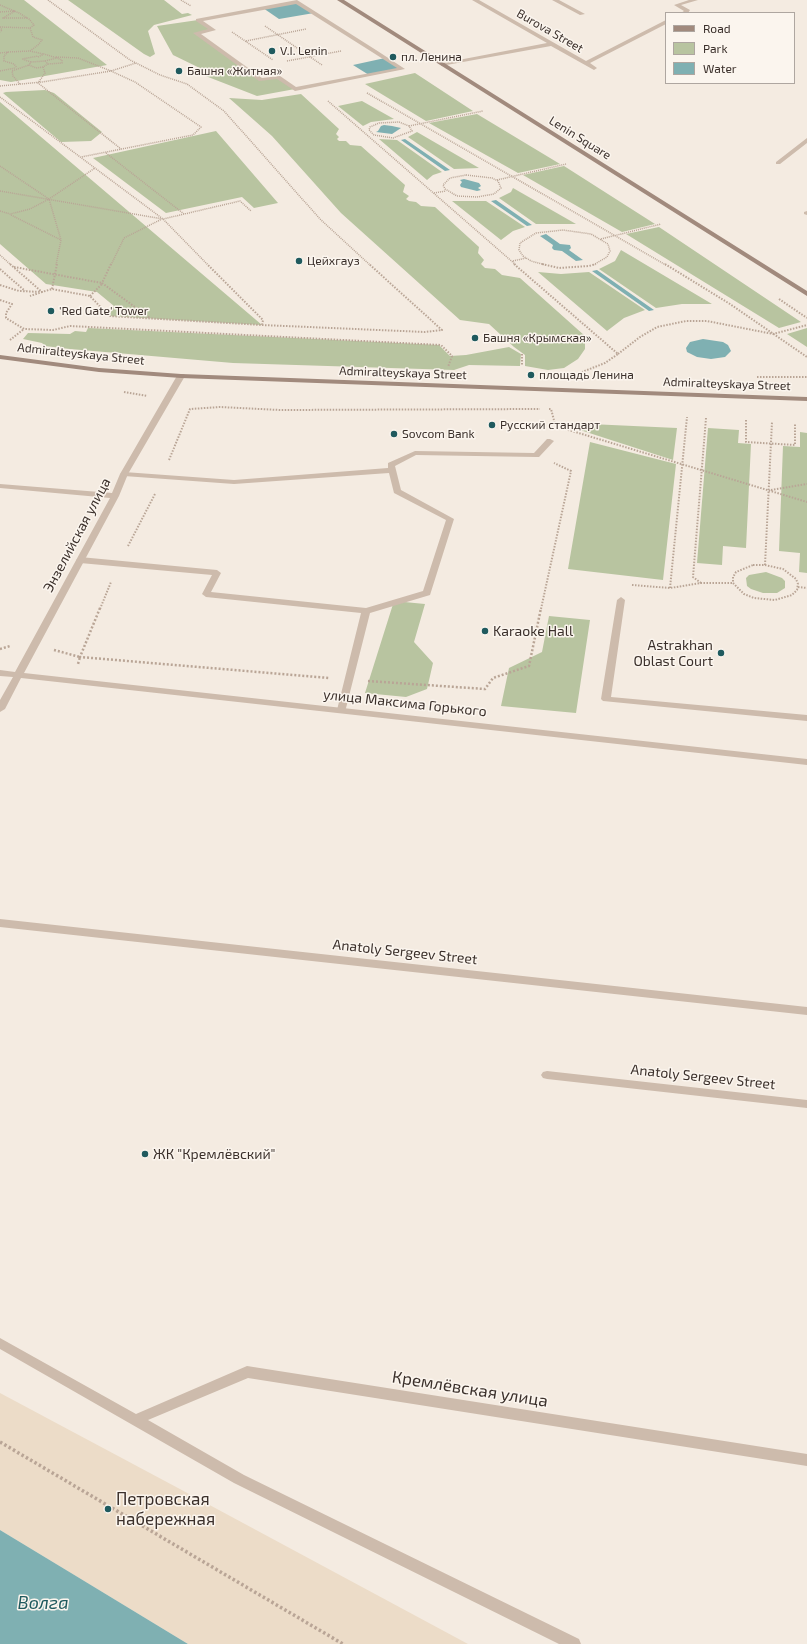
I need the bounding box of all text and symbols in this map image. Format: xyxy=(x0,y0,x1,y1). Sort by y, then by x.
street label: Burova Street xyxy=(514,6,586,56)
legend xyxy=(665,12,795,84)
text: Road xyxy=(703,21,731,35)
text: Park xyxy=(703,41,728,55)
place label: V.I. Lenin xyxy=(280,44,328,58)
marker: V.I. Lenin xyxy=(267,46,277,56)
place label: пл. Ленина xyxy=(401,50,462,64)
marker: пл. Ленина xyxy=(388,52,398,62)
text: Water xyxy=(703,61,737,75)
place label: Башня «Житная» xyxy=(187,64,282,78)
marker: Башня «Житная» xyxy=(174,66,184,76)
street label: Lenin Square xyxy=(546,113,614,163)
place label: Цейхгауз xyxy=(307,254,360,268)
marker: Цейхгауз xyxy=(294,256,304,266)
place label: 'Red Gate' Tower xyxy=(59,304,149,318)
marker: 'Red Gate' Tower xyxy=(46,306,56,316)
place label: Башня «Крымская» xyxy=(483,331,592,345)
marker: Башня «Крымская» xyxy=(470,333,480,343)
street label: Admiralteyskaya Street xyxy=(17,340,145,368)
street label: Admiralteyskaya Street xyxy=(339,364,467,382)
place label: площадь Ленина xyxy=(539,368,634,382)
marker: площадь Ленина xyxy=(526,370,536,380)
street label: Admiralteyskaya Street xyxy=(663,375,791,393)
place label: Русский стандарт xyxy=(500,418,600,432)
marker: Русский стандарт xyxy=(487,420,497,430)
place label: Sovcom Bank xyxy=(402,427,475,441)
marker: Sovcom Bank xyxy=(389,429,399,439)
street label: Энзелийская улица xyxy=(40,475,114,595)
place label: Karaoke Hall xyxy=(493,623,573,639)
marker: Karaoke Hall xyxy=(480,626,490,636)
place label: Astrakhan Oblast Court xyxy=(633,637,713,670)
marker: Astrakhan Oblast Court xyxy=(716,648,726,658)
street label: улица Максима Горького xyxy=(322,686,488,720)
street label: Anatoly Sergeev Street xyxy=(332,936,478,968)
street label: Anatoly Sergeev Street xyxy=(630,1061,776,1093)
place label: ЖК "Кремлёвский" xyxy=(153,1146,276,1162)
marker: ЖК "Кремлёвский" xyxy=(140,1149,150,1159)
street label: Кремлёвская улица xyxy=(391,1367,549,1411)
place label: Петровская набережная xyxy=(116,1489,215,1529)
marker: Петровская набережная xyxy=(103,1504,113,1514)
water label: Волга xyxy=(18,1592,68,1614)

